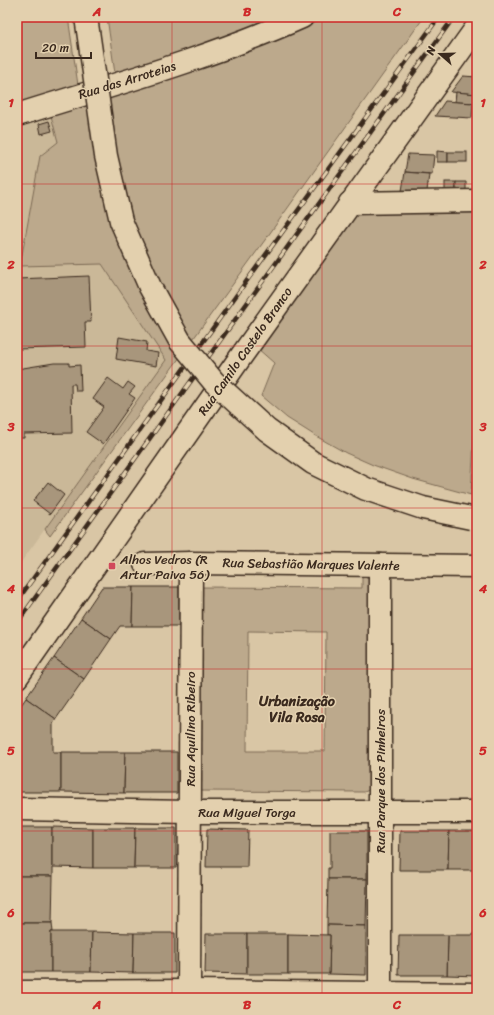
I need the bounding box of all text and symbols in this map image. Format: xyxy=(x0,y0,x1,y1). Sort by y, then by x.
text: A xyxy=(92,0,101,23)
text: B xyxy=(243,0,252,23)
text: C xyxy=(392,0,402,23)
scale bar xyxy=(36,34,91,60)
north arrow xyxy=(420,34,460,74)
text: 20 m xyxy=(42,37,69,59)
text: N xyxy=(420,44,441,59)
street label: Rua das Arroteias xyxy=(75,54,179,106)
text: 1 xyxy=(8,91,14,114)
text: 1 xyxy=(480,91,486,114)
text: 2 xyxy=(6,253,15,276)
text: 2 xyxy=(478,253,487,276)
street label: Rua Camilo Castelo Branco xyxy=(192,281,298,420)
text: 3 xyxy=(6,415,15,438)
text: 3 xyxy=(478,415,487,438)
place label: Alhos Vedros (R Artur Paiva 56) xyxy=(119,548,211,586)
street label: Rua Sebastião Marques Valente xyxy=(222,551,400,577)
marker: Alhos Vedros (R Artur Paiva 56) xyxy=(107,561,117,571)
text: 4 xyxy=(6,577,16,600)
text: 4 xyxy=(478,577,488,600)
street label: Rua Aquilino Ribeiro xyxy=(179,671,202,787)
district label: Urbanização Vila Rosa xyxy=(259,689,336,730)
street label: Rua Parque dos Pinheiros xyxy=(369,709,392,853)
text: 5 xyxy=(7,739,15,762)
text: 5 xyxy=(479,739,487,762)
street label: Rua Miguel Torga xyxy=(198,801,296,824)
text: 6 xyxy=(6,901,15,924)
text: 6 xyxy=(478,901,487,924)
text: A xyxy=(92,993,101,1015)
text: B xyxy=(243,993,252,1015)
text: C xyxy=(392,993,402,1015)

